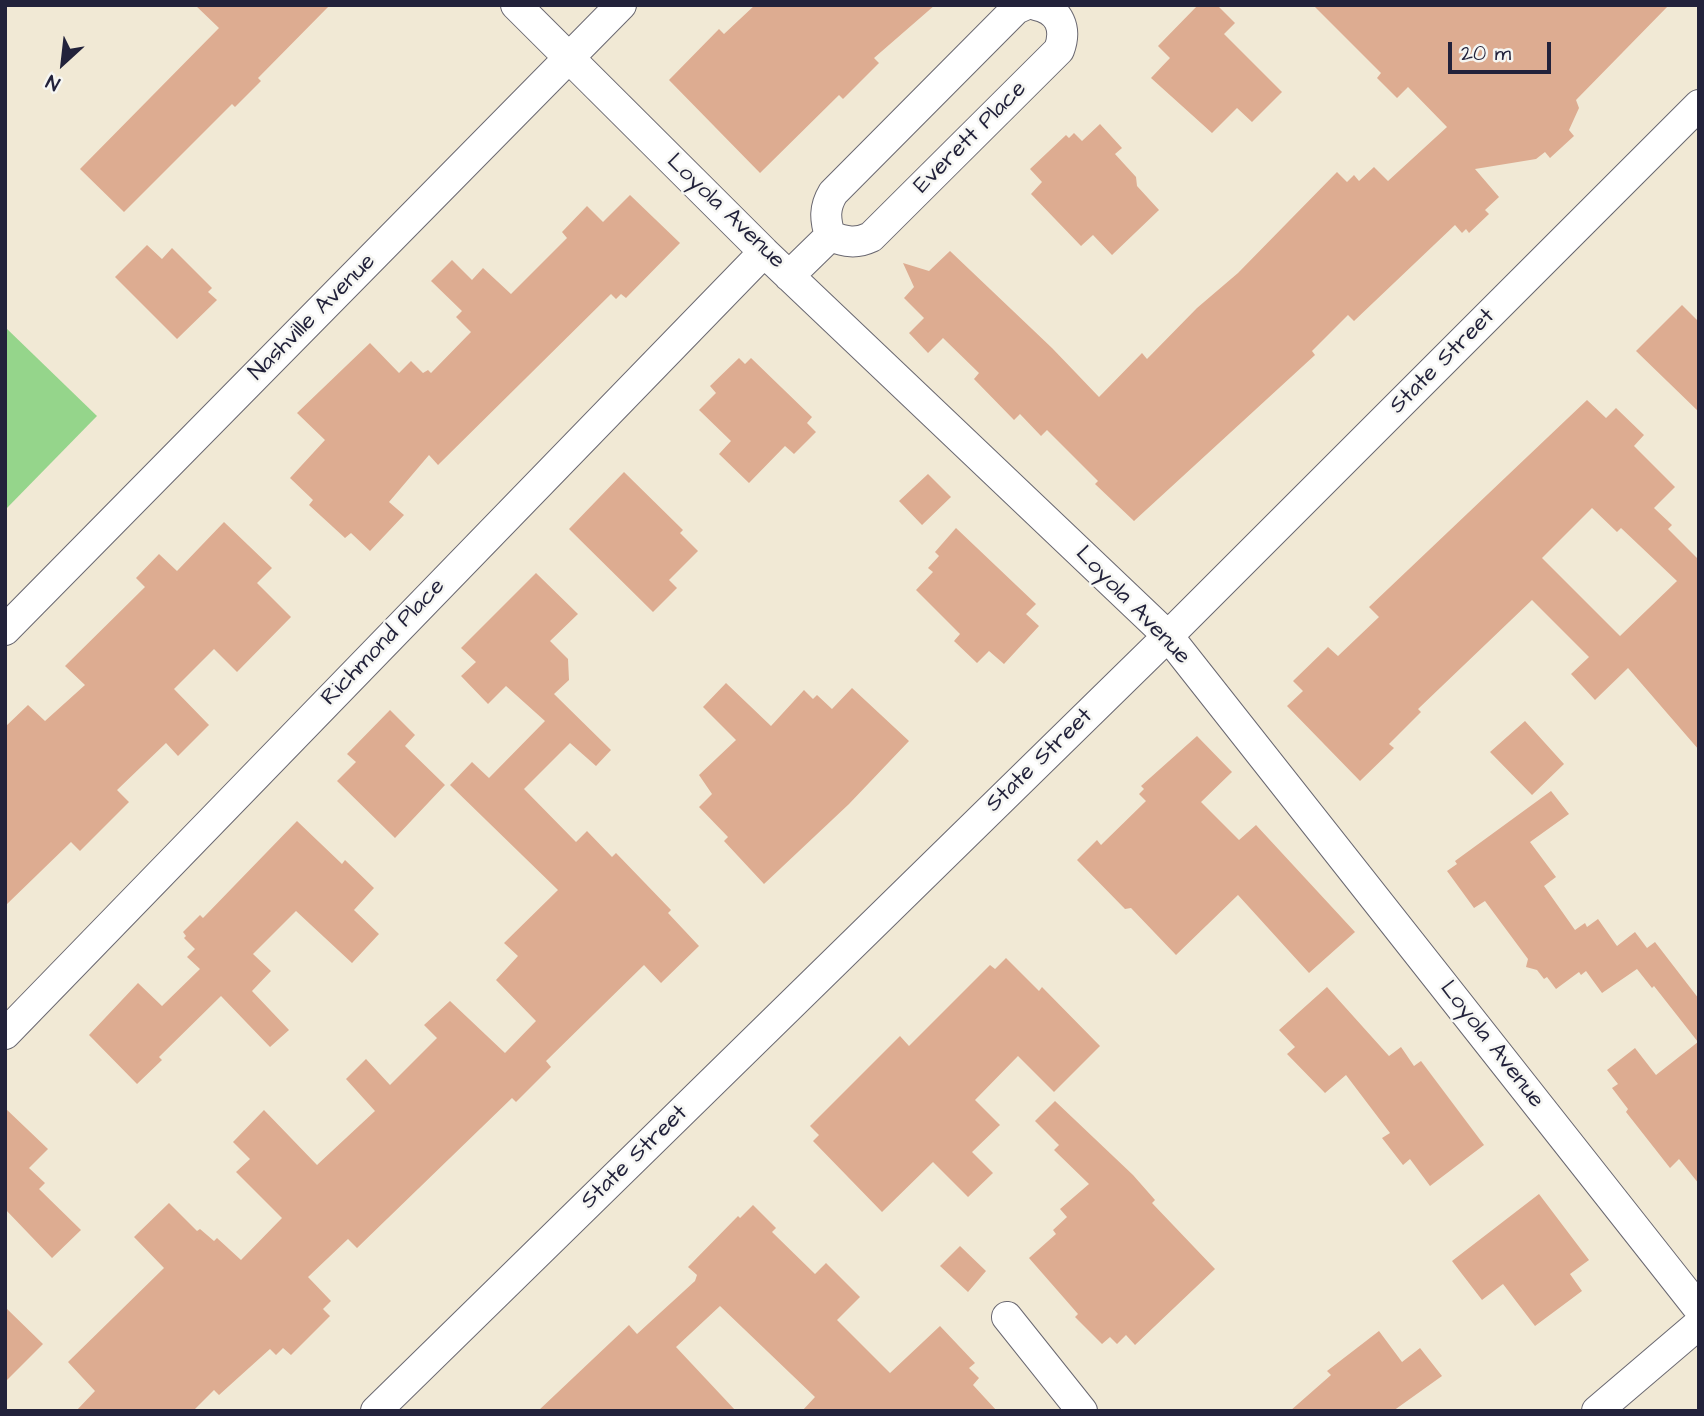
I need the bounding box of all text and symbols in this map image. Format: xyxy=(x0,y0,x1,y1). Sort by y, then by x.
north arrow xyxy=(28,28,98,98)
scale bar xyxy=(1452,28,1555,72)
text: 20 m xyxy=(1461,39,1511,68)
text: N xyxy=(42,67,65,97)
street label: Everett Place xyxy=(909,76,1033,200)
street label: Loyola Avenue xyxy=(660,149,790,275)
street label: Nashville Avenue xyxy=(244,249,382,387)
street label: State Street xyxy=(1385,304,1501,420)
street label: Loyola Avenue xyxy=(1069,541,1195,671)
street label: Richmond Place xyxy=(316,574,452,712)
street label: State Street xyxy=(981,703,1099,819)
street label: Loyola Avenue xyxy=(1433,976,1549,1114)
street label: State Street xyxy=(576,1100,694,1216)

